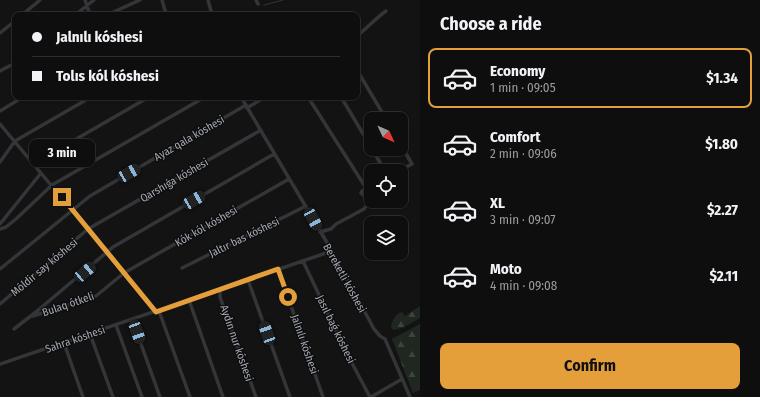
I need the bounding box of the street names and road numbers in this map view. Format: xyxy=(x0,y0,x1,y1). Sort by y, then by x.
street label: Ayaz qala kóshesi xyxy=(152,113,227,164)
street label: Qarshıǵa kóshesi xyxy=(138,156,211,205)
street label: Kók kól kóshesi xyxy=(173,203,240,249)
street label: Jaltır bas kóshesi xyxy=(207,215,282,260)
street label: Móldir say kóshesi xyxy=(8,236,81,299)
street label: Bereketli kóshesi xyxy=(320,241,369,315)
street label: Bulaq ótkeli xyxy=(41,289,96,319)
street label: Jasıl baǵ kóshesi xyxy=(313,293,358,366)
street label: Aydın nur kóshesi xyxy=(217,303,256,383)
street label: Jalnılı kóshesi xyxy=(288,313,321,376)
street label: Sahra kóshesi xyxy=(44,323,107,356)

